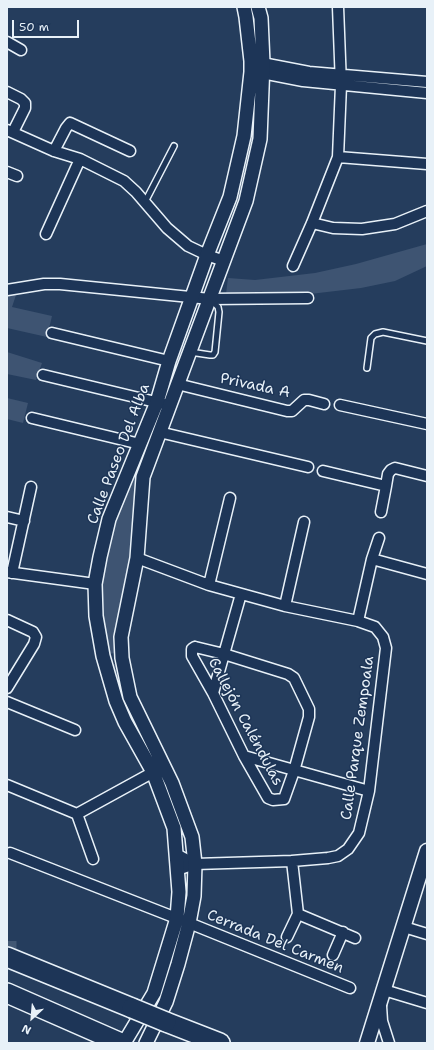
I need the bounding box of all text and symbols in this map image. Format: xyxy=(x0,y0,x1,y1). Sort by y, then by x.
scale bar xyxy=(14,12,81,38)
text: 50 m xyxy=(19,19,49,35)
street label: Privada A xyxy=(218,370,292,402)
street label: Calle Paseo Del Alba xyxy=(84,381,154,527)
street label: Callejón Caléndulas xyxy=(204,655,286,789)
street label: Calle Parque Zempoala xyxy=(338,655,378,821)
street label: Cerrada Del Carmen xyxy=(204,906,346,978)
north arrow xyxy=(12,998,52,1038)
text: N xyxy=(19,1021,34,1038)

